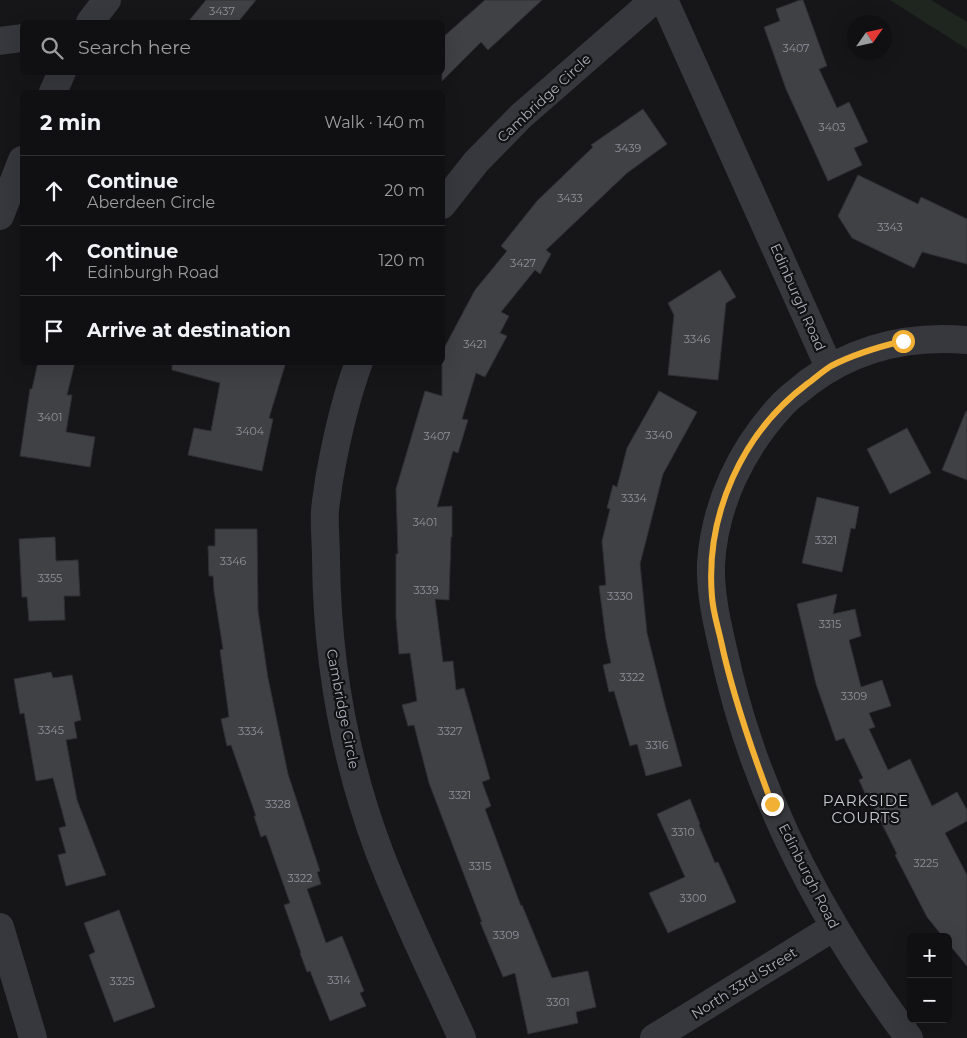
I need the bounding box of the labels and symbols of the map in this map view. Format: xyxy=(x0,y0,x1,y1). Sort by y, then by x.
house number: 3437 xyxy=(209,4,235,18)
north arrow xyxy=(847,15,892,60)
house number: 3407 xyxy=(782,41,810,55)
street label: Cambridge Circle xyxy=(493,50,595,146)
house number: 3403 xyxy=(819,120,845,134)
house number: 3439 xyxy=(615,141,641,155)
house number: 3433 xyxy=(557,191,583,205)
house number: 3343 xyxy=(877,220,903,234)
street label: Edinburgh Road xyxy=(766,241,830,353)
house number: 3427 xyxy=(510,256,536,270)
route start xyxy=(892,330,915,353)
house number: 3346 xyxy=(684,332,710,346)
house number: 3421 xyxy=(463,337,487,351)
house number: 3401 xyxy=(38,410,62,424)
house number: 3404 xyxy=(236,424,265,438)
house number: 3340 xyxy=(646,428,672,442)
house number: 3407 xyxy=(423,429,451,443)
house number: 3334 xyxy=(621,491,648,505)
house number: 3401 xyxy=(413,515,437,529)
house number: 3321 xyxy=(815,533,837,547)
house number: 3346 xyxy=(220,554,246,568)
house number: 3355 xyxy=(38,571,62,585)
house number: 3339 xyxy=(413,583,439,597)
house number: 3330 xyxy=(607,589,633,603)
house number: 3315 xyxy=(819,617,841,631)
street label: Cambridge Circle xyxy=(323,647,363,771)
house number: 3322 xyxy=(620,670,644,684)
house number: 3309 xyxy=(841,689,867,703)
house number: 3345 xyxy=(38,723,64,737)
house number: 3334 xyxy=(238,724,265,738)
house number: 3327 xyxy=(437,724,463,738)
house number: 3316 xyxy=(645,738,669,752)
house number: 3321 xyxy=(449,788,471,802)
district label: PARKSIDE COURTS xyxy=(823,791,909,827)
route end xyxy=(761,793,784,816)
house number: 3328 xyxy=(265,797,291,811)
street label: Edinburgh Road xyxy=(775,820,843,932)
house number: 3310 xyxy=(671,825,695,839)
house number: 3225 xyxy=(914,856,938,870)
house number: 3315 xyxy=(469,859,491,873)
house number: 3322 xyxy=(288,871,312,885)
house number: 3300 xyxy=(680,891,706,905)
house number: 3309 xyxy=(493,928,519,942)
street label: North 33rd Street xyxy=(688,943,801,1023)
house number: 3314 xyxy=(327,973,352,987)
house number: 3325 xyxy=(110,974,134,988)
house number: 3301 xyxy=(546,995,570,1009)

